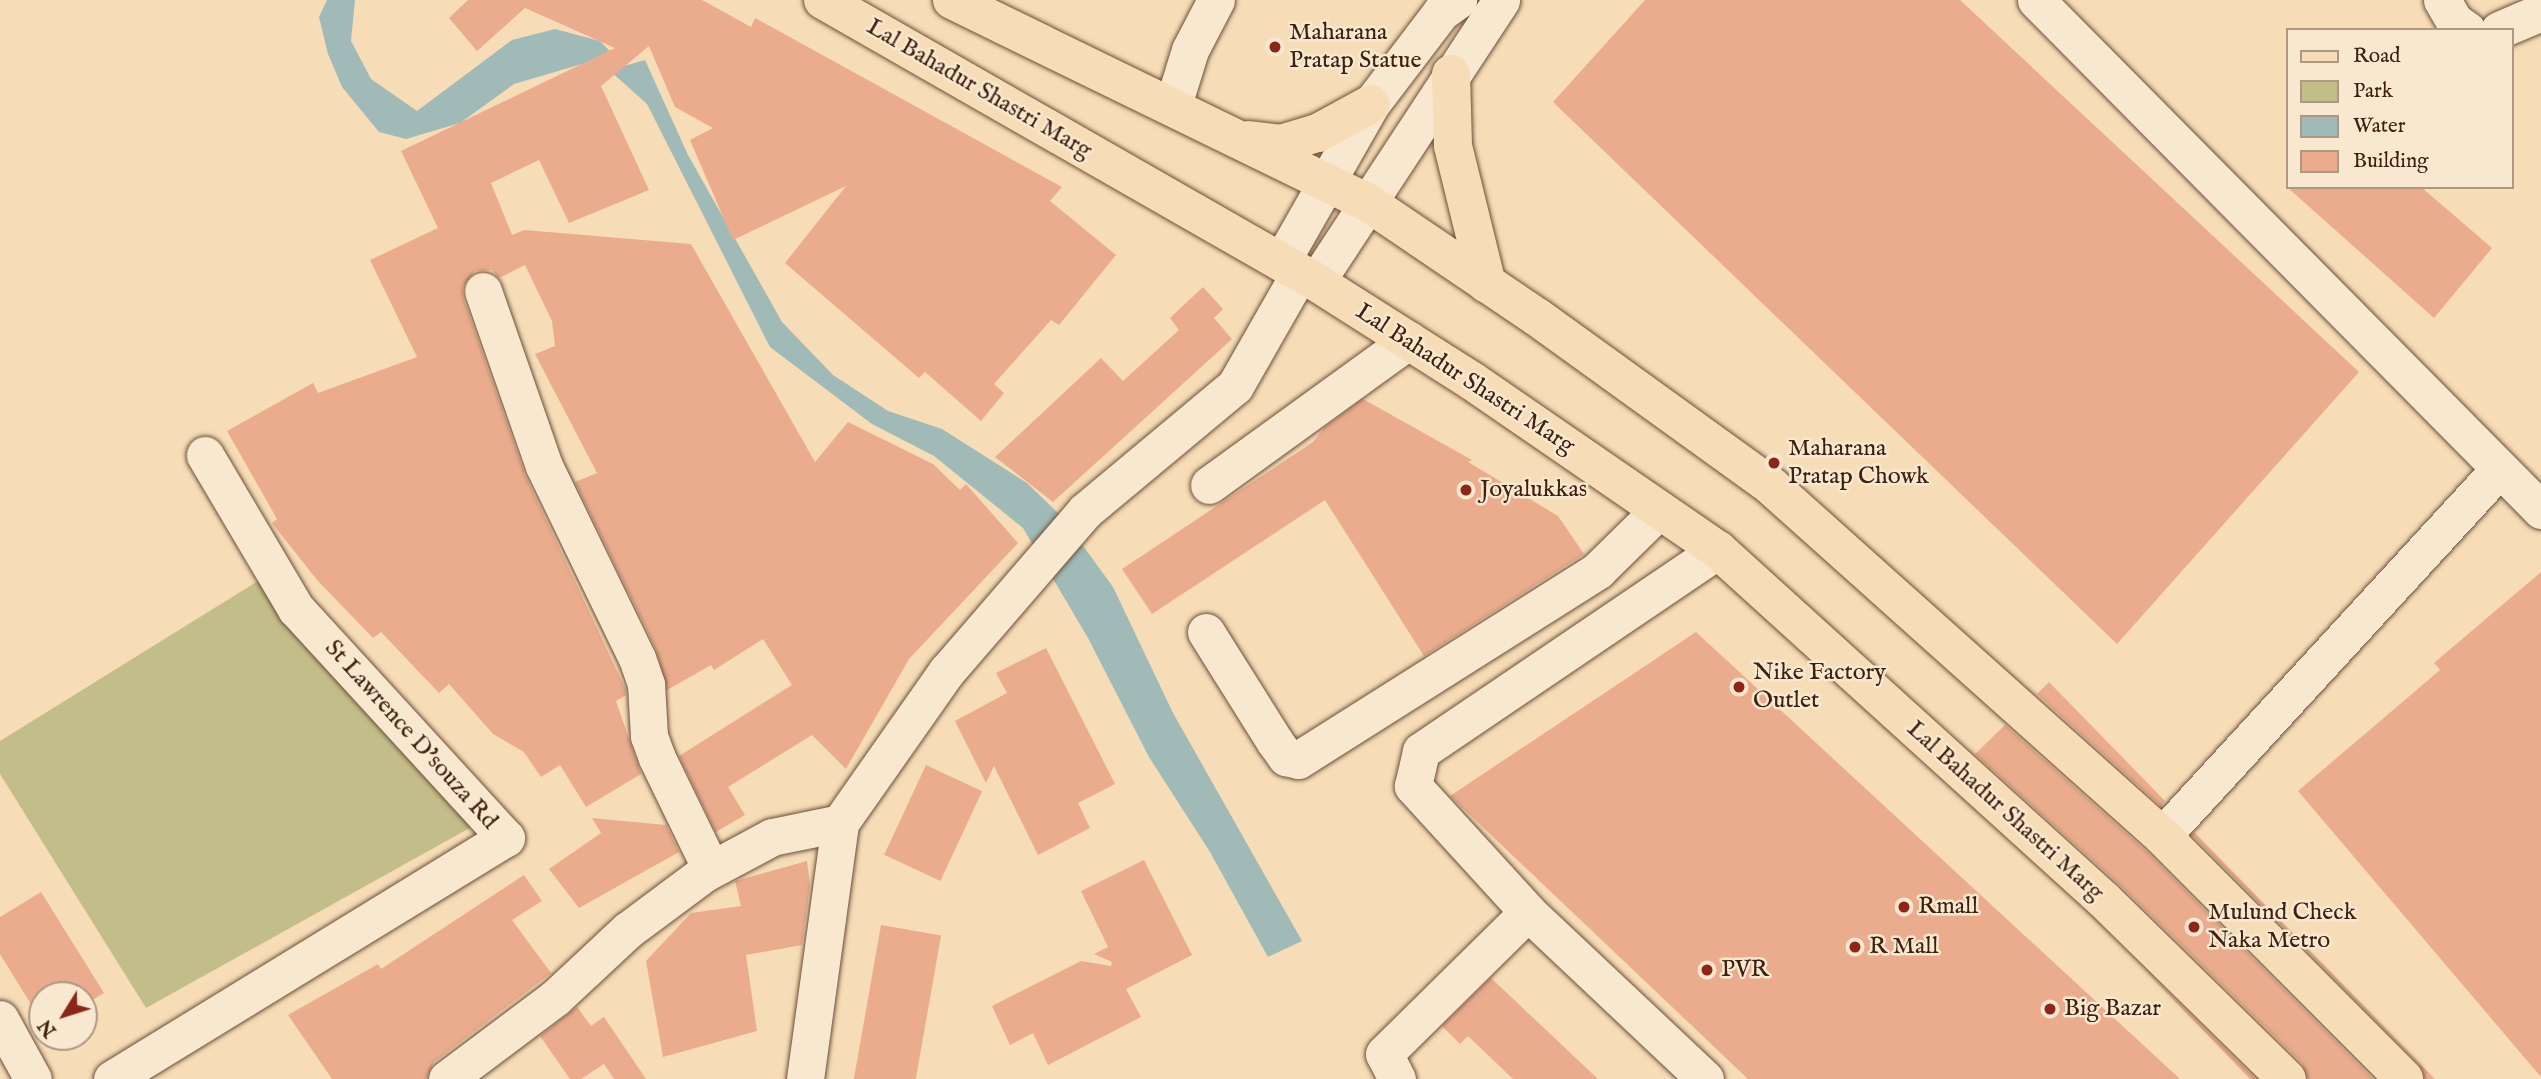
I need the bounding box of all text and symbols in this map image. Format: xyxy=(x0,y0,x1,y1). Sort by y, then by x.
street label: Lal Bahadur Shastri Marg xyxy=(861,13,1097,165)
place label: Maharana Pratap Statue xyxy=(1289,19,1422,75)
legend xyxy=(2286,28,2513,189)
marker: Maharana Pratap Statue xyxy=(1267,39,1283,55)
text: Road xyxy=(2353,43,2400,70)
text: Park xyxy=(2353,78,2393,105)
text: Water xyxy=(2353,113,2405,140)
text: Building xyxy=(2353,148,2428,175)
street label: Lal Bahadur Shastri Marg xyxy=(1350,297,1580,461)
place label: Maharana Pratap Chowk xyxy=(1788,435,1929,491)
marker: Maharana Pratap Chowk xyxy=(1766,455,1782,471)
place label: Joyalukkas xyxy=(1480,476,1587,504)
marker: Joyalukkas xyxy=(1458,482,1474,498)
street label: St Lawrence D'souza Rd xyxy=(318,634,504,836)
place label: Nike Factory Outlet xyxy=(1753,659,1886,715)
marker: Nike Factory Outlet xyxy=(1731,679,1747,695)
street label: Lal Bahadur Shastri Marg xyxy=(1901,715,2109,907)
place label: Rmall xyxy=(1918,893,1978,921)
marker: Rmall xyxy=(1896,899,1912,915)
place label: Mulund Check Naka Metro xyxy=(2208,899,2356,955)
marker: Mulund Check Naka Metro xyxy=(2186,919,2202,935)
place label: R Mall xyxy=(1869,933,1938,961)
marker: R Mall xyxy=(1847,939,1863,955)
place label: PVR xyxy=(1721,956,1769,984)
marker: PVR xyxy=(1699,962,1715,978)
north arrow xyxy=(28,981,98,1051)
place label: Big Bazar xyxy=(2064,995,2161,1023)
marker: Big Bazar xyxy=(2042,1001,2058,1017)
text: N xyxy=(34,1014,63,1042)

